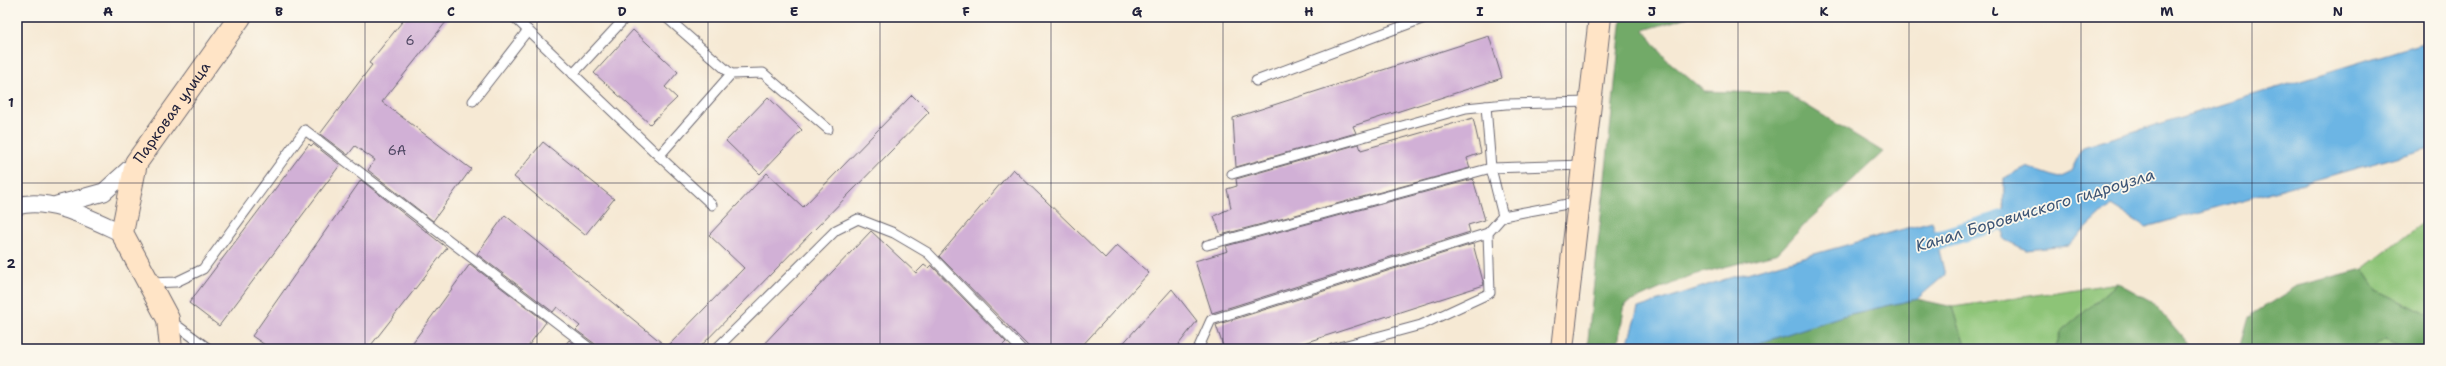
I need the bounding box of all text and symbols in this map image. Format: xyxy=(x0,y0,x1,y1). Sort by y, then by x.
text: A xyxy=(103,3,113,20)
text: B xyxy=(275,3,283,20)
text: C xyxy=(447,3,455,20)
text: D xyxy=(617,3,627,20)
text: E xyxy=(790,3,799,20)
text: F xyxy=(962,3,970,20)
text: G xyxy=(1132,3,1143,20)
text: H xyxy=(1304,3,1314,20)
text: I xyxy=(1476,3,1484,20)
text: J xyxy=(1648,3,1656,20)
text: K xyxy=(1820,3,1829,20)
text: L xyxy=(1991,3,1999,20)
text: M xyxy=(2160,3,2174,20)
text: N xyxy=(2333,3,2343,20)
house number: 6 xyxy=(405,32,415,49)
street label: Парковая улица xyxy=(129,57,215,167)
text: 1 xyxy=(8,94,14,111)
house number: 6А xyxy=(388,142,406,159)
water label: Канал Боровичского гидроузла xyxy=(1913,163,2157,256)
text: 2 xyxy=(6,255,16,272)

